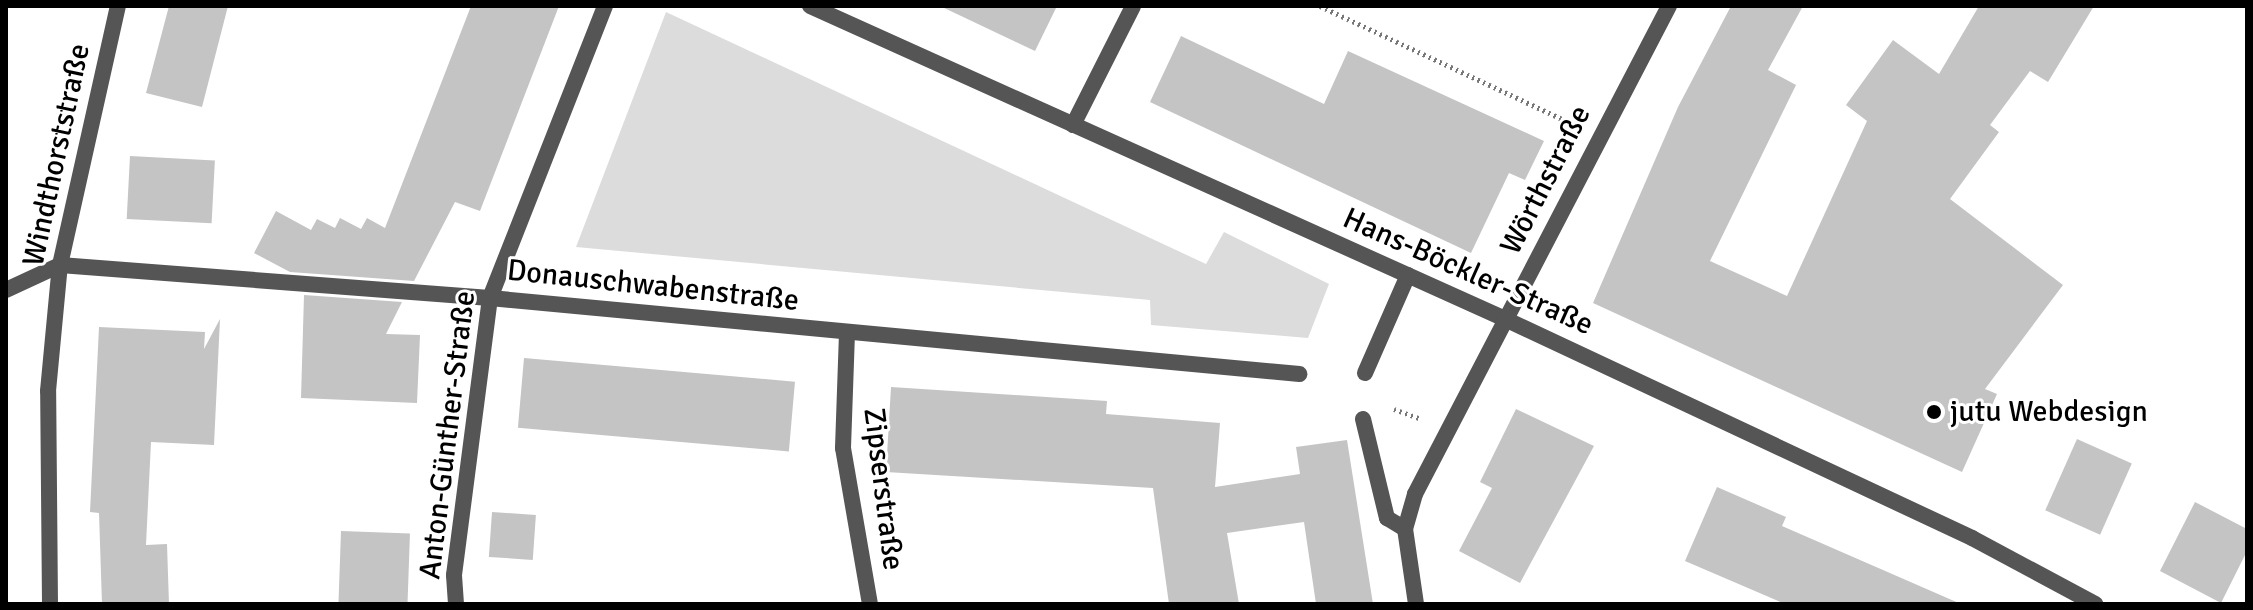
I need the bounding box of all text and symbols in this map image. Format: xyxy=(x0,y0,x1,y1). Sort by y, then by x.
street label: Windthorststraße xyxy=(16,40,98,270)
street label: Wörthstraße xyxy=(1493,100,1599,260)
street label: Hans-Böckler-Straße xyxy=(1337,201,1599,343)
street label: Donauschwabenstraße xyxy=(505,253,801,319)
street label: Anton-Günther-Straße xyxy=(412,289,484,581)
place label: jutu Webdesign xyxy=(1950,394,2148,430)
marker: jutu Webdesign xyxy=(1925,403,1943,421)
street label: Zipserstraße xyxy=(855,406,911,572)

